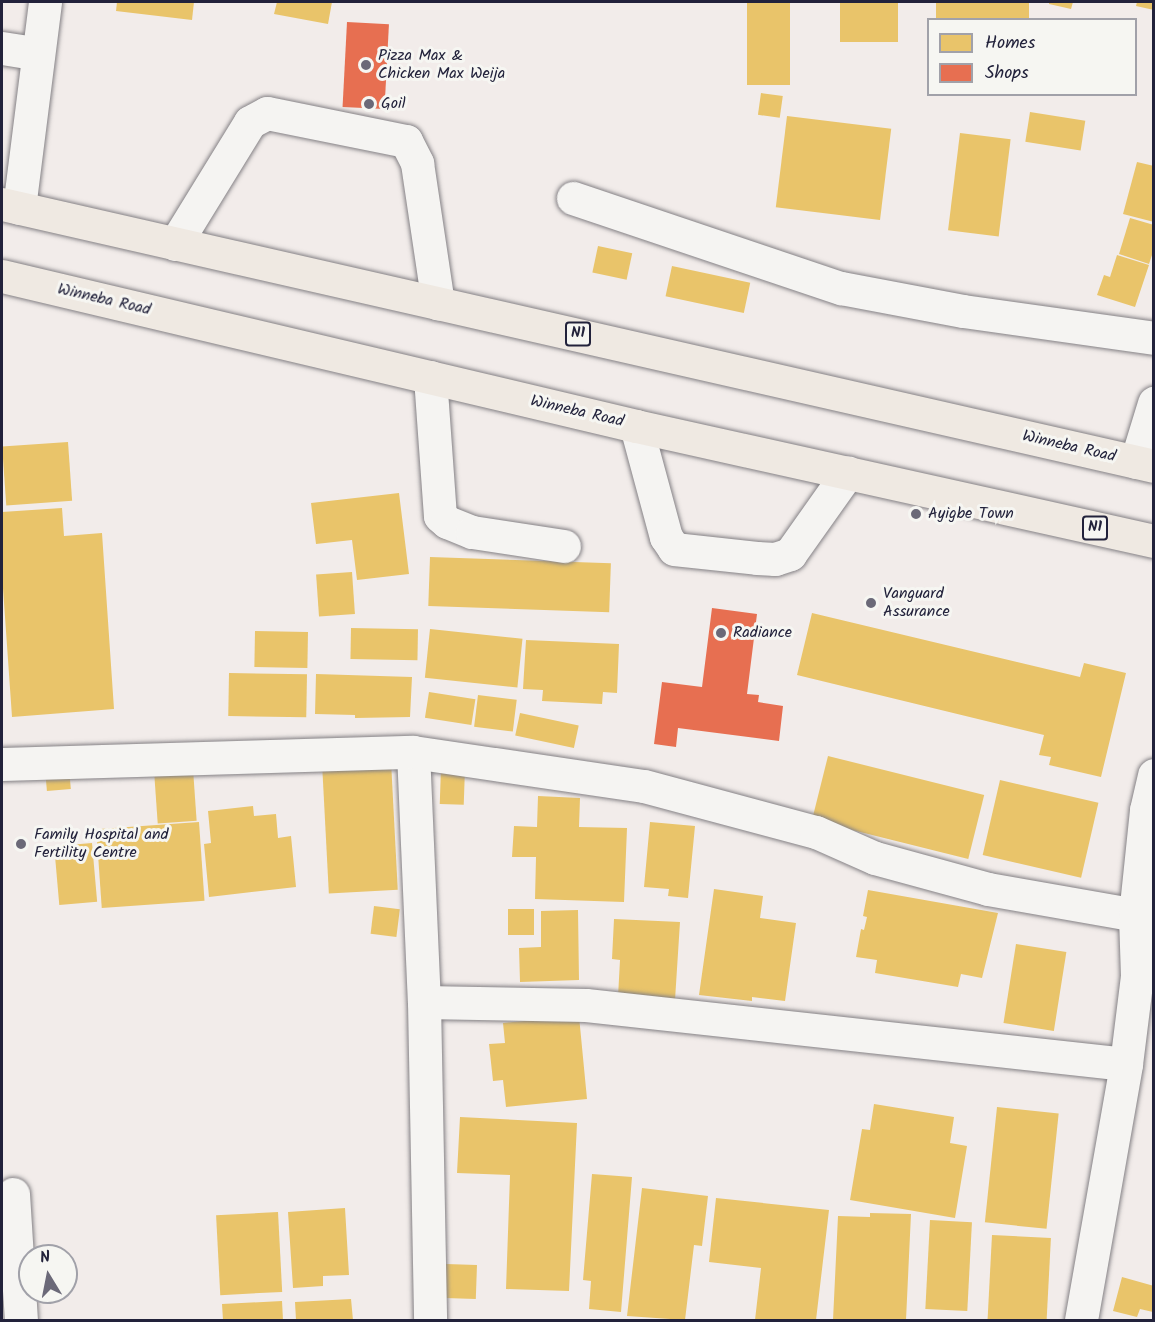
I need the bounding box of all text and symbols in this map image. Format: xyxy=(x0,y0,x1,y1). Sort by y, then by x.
legend xyxy=(927,18,1137,96)
text: Homes xyxy=(985,29,1035,58)
place label: Pizza Max & Chicken Max Weija xyxy=(378,46,505,84)
marker: Pizza Max & Chicken Max Weija xyxy=(359,58,373,72)
text: Shops xyxy=(985,59,1029,88)
place label: Goil xyxy=(381,94,406,114)
marker: Goil xyxy=(362,97,376,111)
street label: Winneba Road xyxy=(56,280,152,320)
road number: N1 xyxy=(564,322,592,346)
street label: Winneba Road xyxy=(529,392,625,432)
street label: Winneba Road xyxy=(1021,427,1117,467)
place label: Ayigbe Town xyxy=(928,504,1014,524)
marker: Ayigbe Town xyxy=(909,507,923,521)
road number: N1 xyxy=(1082,516,1108,540)
place label: Vanguard Assurance xyxy=(883,584,950,622)
marker: Vanguard Assurance xyxy=(864,596,878,610)
place label: Radiance xyxy=(733,623,792,643)
marker: Radiance xyxy=(714,626,728,640)
place label: Family Hospital and Fertility Centre xyxy=(34,825,169,863)
marker: Family Hospital and Fertility Centre xyxy=(12,835,30,853)
north arrow xyxy=(18,1244,78,1304)
text: N xyxy=(38,1245,52,1271)

